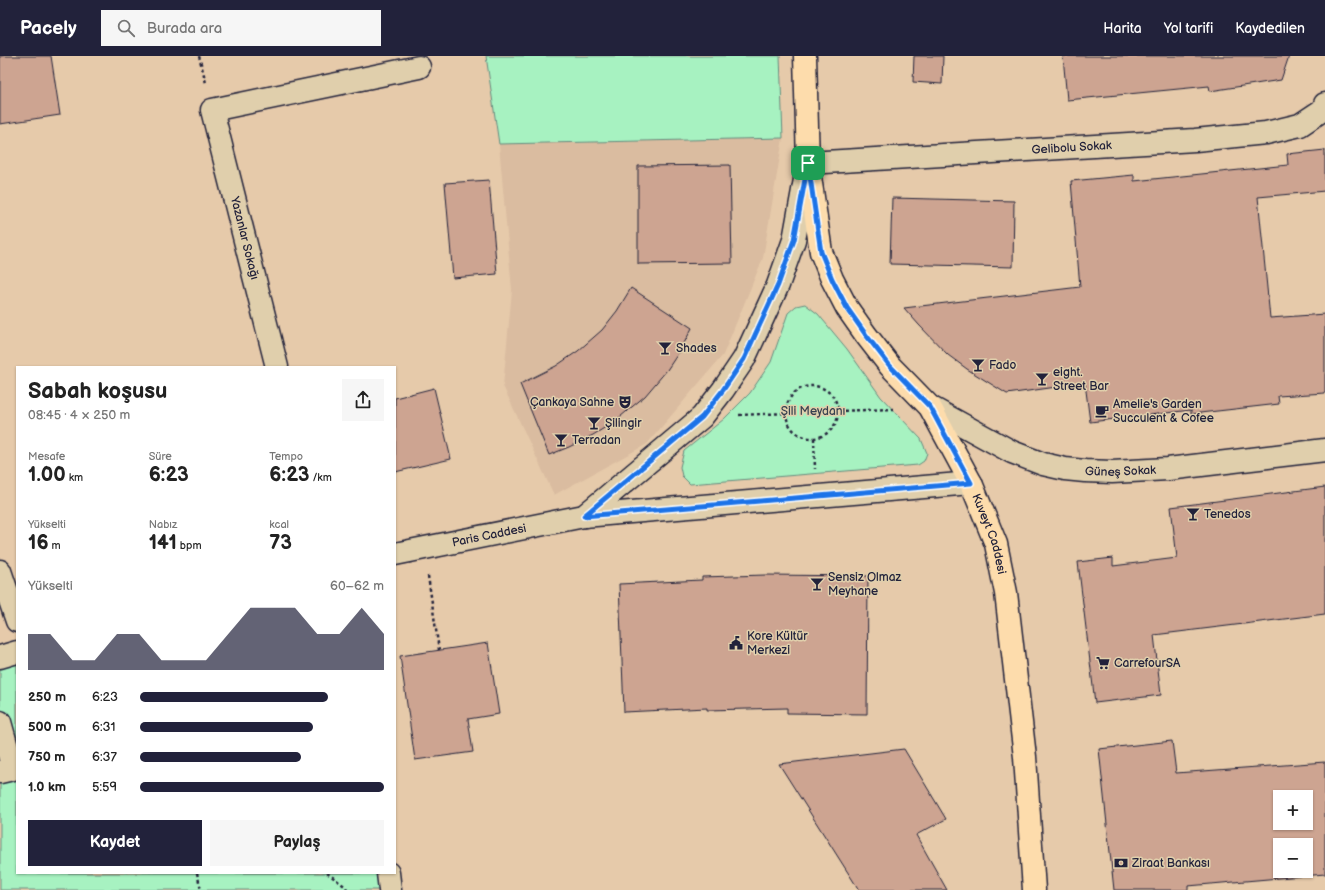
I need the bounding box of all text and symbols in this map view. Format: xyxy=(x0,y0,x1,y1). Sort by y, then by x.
search box xyxy=(101,10,381,46)
text: Pacely xyxy=(20,17,77,40)
icon: search xyxy=(115,17,137,39)
text: Burada ara xyxy=(147,19,222,38)
text: Harita xyxy=(1103,20,1142,37)
text: Yol tarifi xyxy=(1164,20,1213,37)
text: Kaydedilen xyxy=(1235,20,1305,37)
street label: Gelibolu Sokak xyxy=(1031,138,1112,158)
pin xyxy=(791,146,825,180)
icon: arrive xyxy=(797,152,819,174)
street label: Yazanlar Sokağı xyxy=(227,194,262,281)
bar icon: Shades xyxy=(657,340,673,356)
place label: Shades xyxy=(676,341,717,356)
bar icon: Fado xyxy=(970,357,986,373)
place label: Fado xyxy=(989,358,1016,373)
place label: eight. Street Bar xyxy=(1053,365,1109,394)
bar icon: eight. Street Bar xyxy=(1034,371,1050,387)
text: Sabah koşusu xyxy=(28,378,167,405)
button: share xyxy=(342,379,384,421)
theatre icon: Çankaya Sahne xyxy=(617,394,633,410)
place label: Çankaya Sahne xyxy=(530,395,614,410)
place label: Amelie's Garden Succulent & Cofee xyxy=(1113,397,1214,426)
cafe icon: Amelie's Garden Succulent & Cofee xyxy=(1094,403,1110,419)
park label: Şili Meydanı xyxy=(781,404,845,419)
text: 08:45 · 4 × 250 m xyxy=(28,407,130,423)
bar icon: Şilingir xyxy=(586,415,602,431)
place label: Şilingir xyxy=(605,416,642,431)
bar icon: Terradan xyxy=(553,432,569,448)
place label: Terradan xyxy=(572,433,621,448)
text: Mesafe xyxy=(28,450,65,463)
text: Süre xyxy=(149,450,172,463)
text: Tempo xyxy=(269,450,303,463)
text: 1.00 xyxy=(28,463,66,487)
text: 6:23 xyxy=(149,463,189,487)
text: 6:23 xyxy=(269,463,309,487)
street label: Güneş Sokak xyxy=(1085,463,1157,480)
text: km xyxy=(66,471,83,484)
text: /km xyxy=(309,471,332,484)
street label: Kuveyt Caddesi xyxy=(968,492,1009,576)
bar icon: Tenedos xyxy=(1185,506,1201,522)
place label: Tenedos xyxy=(1204,507,1251,522)
text: Yükselti xyxy=(28,518,66,531)
text: Nabız xyxy=(149,518,177,531)
text: kcal xyxy=(269,518,289,531)
street label: Paris Caddesi xyxy=(451,521,528,550)
text: 16 xyxy=(28,531,49,555)
text: 141 xyxy=(149,531,177,555)
text: 73 xyxy=(269,531,292,555)
text: m xyxy=(49,539,61,552)
text: bpm xyxy=(177,539,202,552)
place label: Sensiz Olmaz Meyhane xyxy=(828,570,901,599)
bar icon: Sensiz Olmaz Meyhane xyxy=(809,576,825,592)
text: Yükselti xyxy=(28,578,73,594)
text: 60–62 m xyxy=(330,578,384,594)
place label: Kore Kültür Merkezi xyxy=(747,629,808,658)
public building icon: Kore Kültür Merkezi xyxy=(728,635,744,651)
supermarket icon: CarrefourSA xyxy=(1095,655,1111,671)
place label: CarrefourSA xyxy=(1114,656,1181,671)
text: 250 m xyxy=(28,689,66,705)
text: 6:23 xyxy=(92,689,118,705)
text: 500 m xyxy=(28,719,66,735)
text: 6:31 xyxy=(92,719,116,735)
text: 750 m xyxy=(28,749,65,765)
text: 6:37 xyxy=(92,749,117,765)
text: 1.0 km xyxy=(28,779,66,795)
text: 5:59 xyxy=(92,779,117,795)
map controls xyxy=(1273,790,1313,878)
button: + xyxy=(1273,790,1313,830)
button: Kaydet xyxy=(28,820,202,866)
button: Paylaş xyxy=(210,820,384,866)
button: − xyxy=(1273,838,1313,878)
bank icon: Ziraat Bankası xyxy=(1113,855,1129,871)
place label: Ziraat Bankası xyxy=(1131,856,1210,871)

